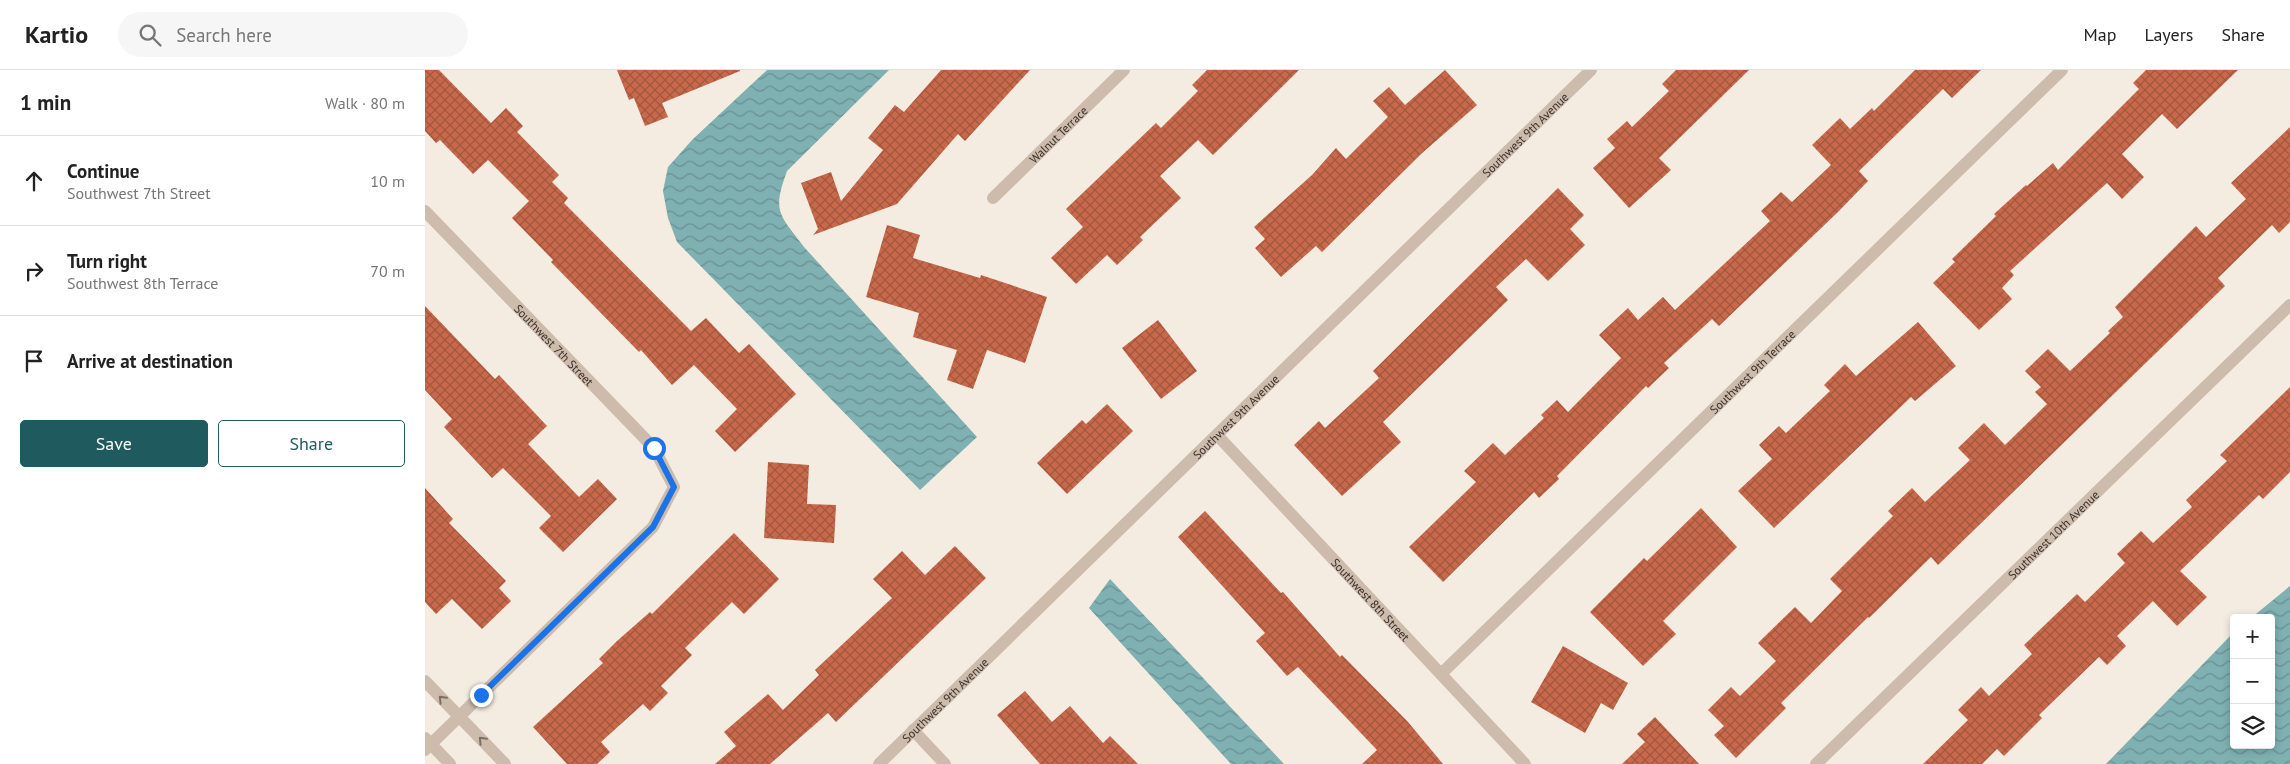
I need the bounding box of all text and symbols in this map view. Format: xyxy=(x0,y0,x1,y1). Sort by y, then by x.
search box xyxy=(118,12,468,57)
text: Kartio xyxy=(25,19,88,50)
icon: search xyxy=(136,21,164,49)
text: Search here xyxy=(176,23,272,47)
text: Map xyxy=(2084,23,2116,46)
text: Layers xyxy=(2144,23,2193,46)
text: Share xyxy=(2221,23,2265,46)
text: 1 min xyxy=(20,89,71,116)
street label: Southwest 9th Avenue xyxy=(1479,89,1571,180)
text: Walk · 80 m xyxy=(325,93,405,113)
street label: Walnut Terrace xyxy=(1026,103,1090,166)
text: Continue xyxy=(67,159,139,183)
icon: ahead xyxy=(20,167,48,195)
text: 10 m xyxy=(370,171,405,191)
text: Southwest 7th Street xyxy=(67,183,211,203)
text: Turn right xyxy=(67,249,147,273)
icon: right xyxy=(20,257,48,285)
text: 70 m xyxy=(370,261,405,281)
text: Southwest 8th Terrace xyxy=(67,273,218,293)
street label: Southwest 7th Street xyxy=(511,301,597,389)
street label: Southwest 9th Terrace xyxy=(1706,326,1798,416)
icon: arrive xyxy=(20,347,48,375)
text: Arrive at destination xyxy=(67,349,233,373)
street label: Southwest 9th Avenue xyxy=(1189,371,1282,462)
button: Save xyxy=(20,420,208,467)
button: Share xyxy=(218,420,405,467)
route start xyxy=(643,437,666,460)
street label: Southwest 10th Avenue xyxy=(2004,487,2102,582)
street label: Southwest 8th Street xyxy=(1328,555,1413,644)
map controls xyxy=(2230,614,2275,749)
button: + xyxy=(2230,614,2275,659)
street label: Southwest 9th Avenue xyxy=(899,654,991,745)
button: − xyxy=(2230,659,2275,704)
route end xyxy=(470,684,493,707)
one-way arrow xyxy=(439,695,448,704)
button: layers xyxy=(2230,704,2275,749)
one-way arrow xyxy=(479,737,488,746)

